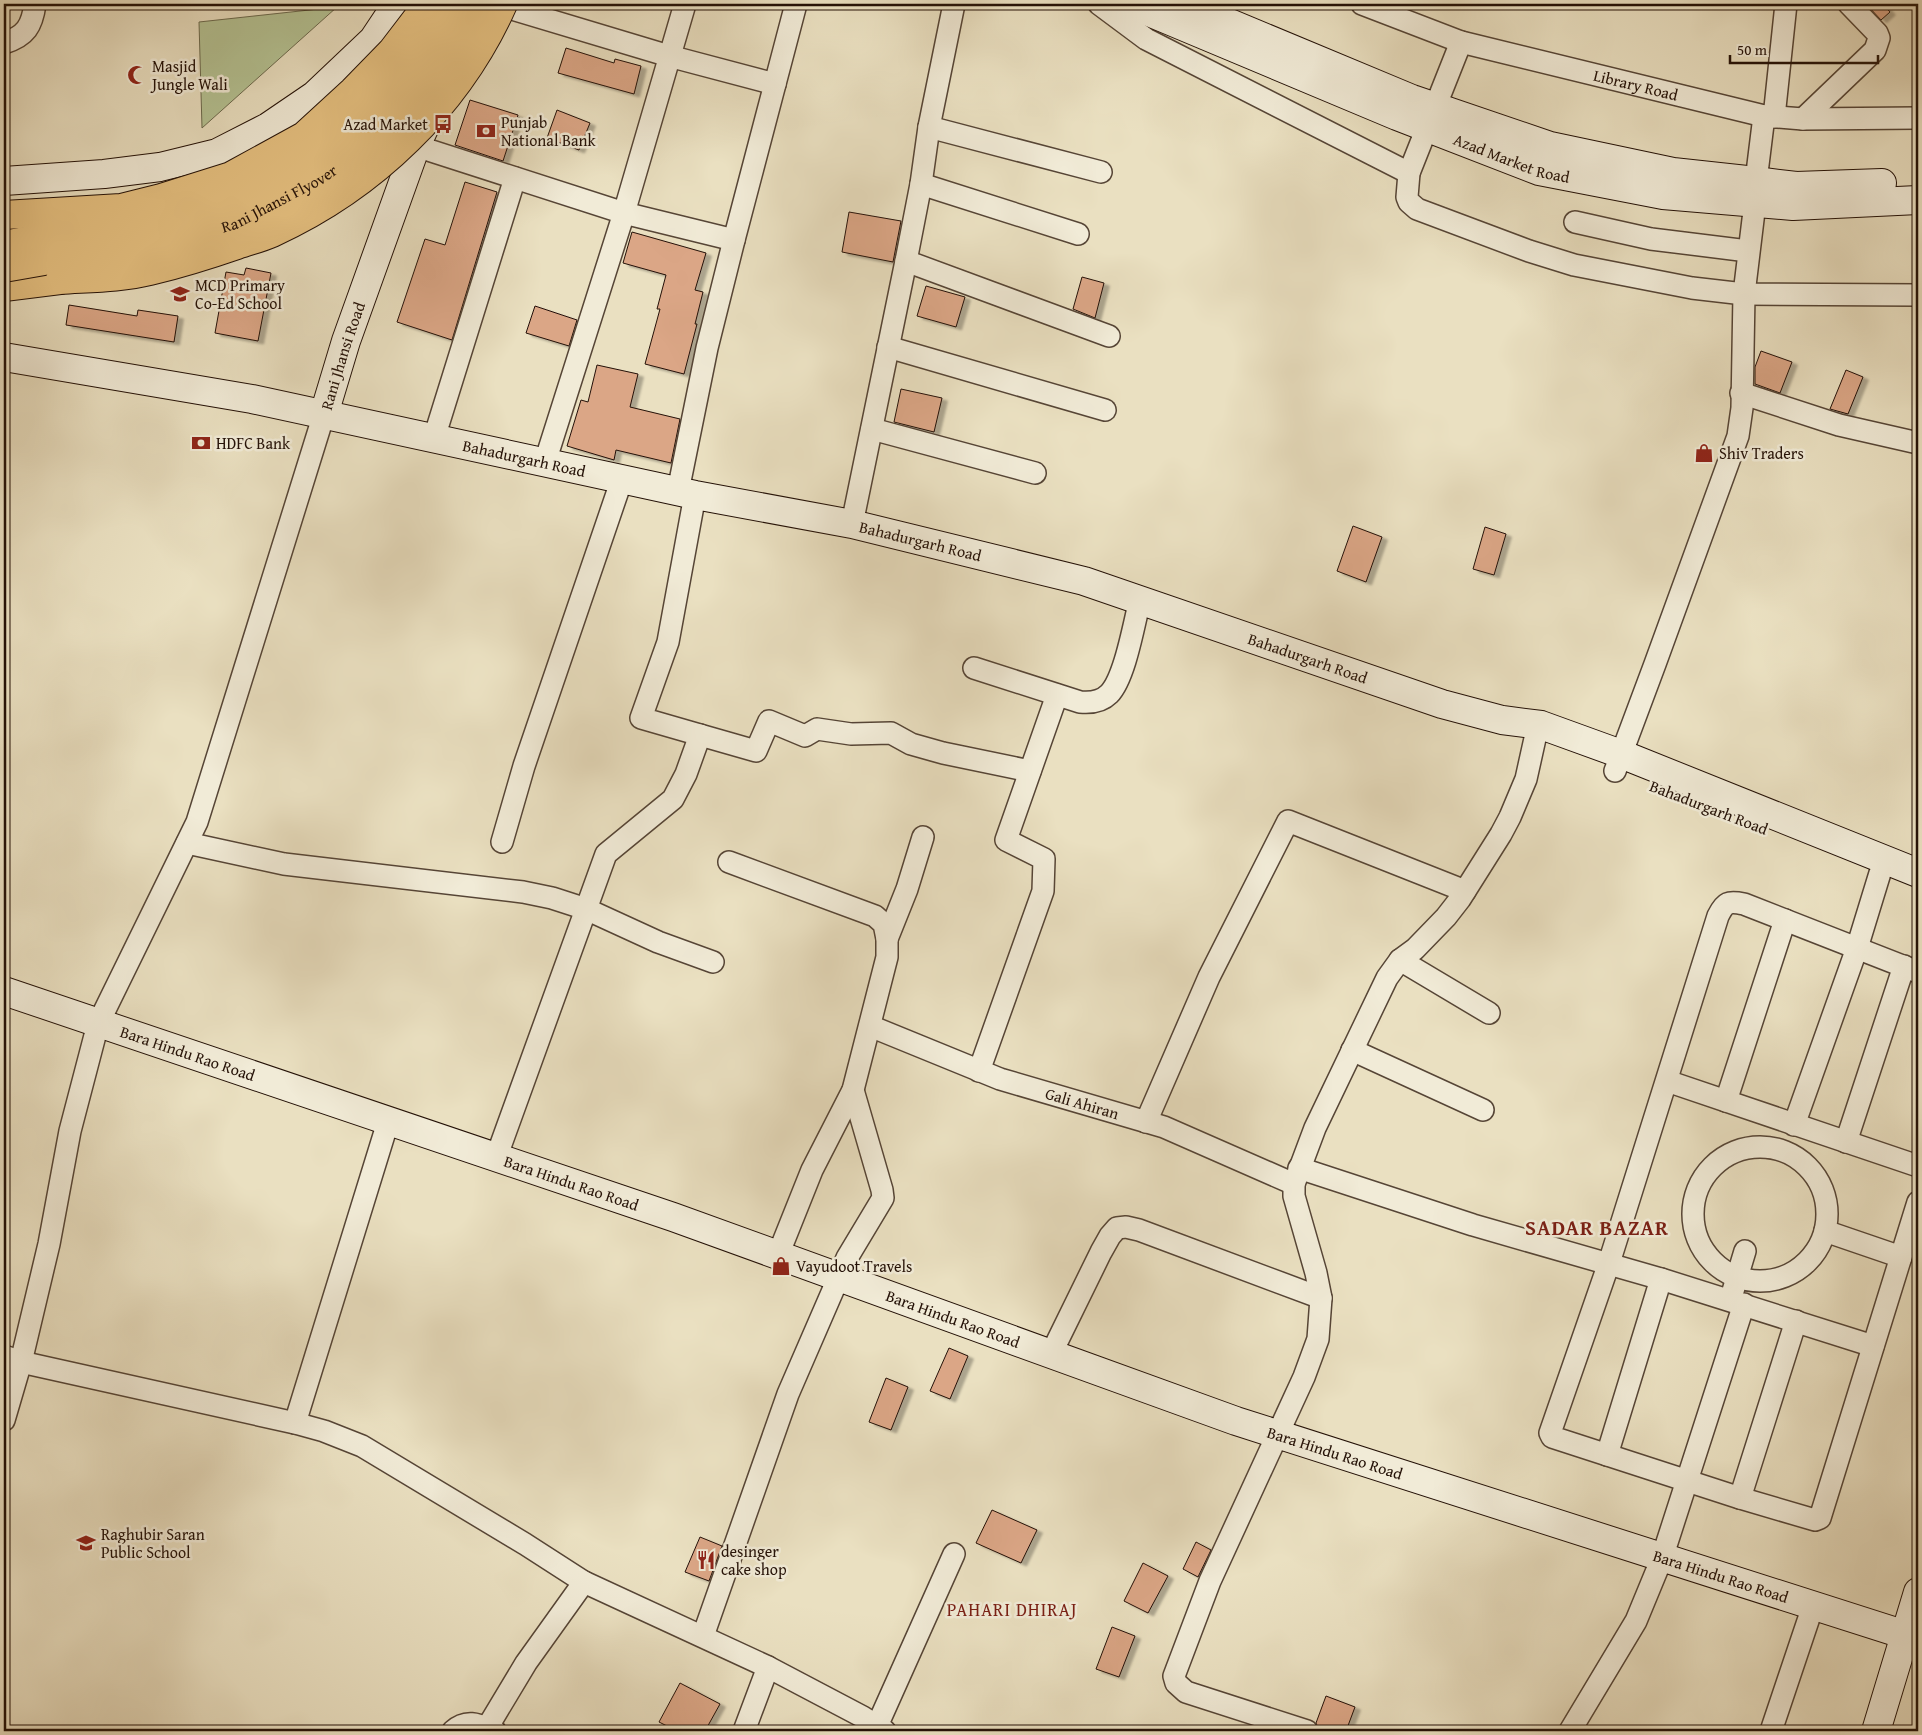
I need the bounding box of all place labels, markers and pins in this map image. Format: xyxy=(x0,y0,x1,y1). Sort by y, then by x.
place label: Masjid Jungle Wali xyxy=(150,54,228,96)
mosque icon: Masjid Jungle Wali xyxy=(126,64,148,86)
place label: Punjab National Bank xyxy=(501,110,597,152)
place label: Azad Market xyxy=(343,112,428,136)
bus stop icon: Azad Market xyxy=(432,113,454,135)
bank icon: Punjab National Bank xyxy=(475,120,497,142)
place label: MCD Primary Co-Ed School xyxy=(195,273,285,315)
school or university icon: MCD Primary Co-Ed School xyxy=(169,283,191,305)
place label: HDFC Bank xyxy=(216,431,291,455)
bank icon: HDFC Bank xyxy=(190,432,212,454)
place label: Shiv Traders xyxy=(1719,441,1804,465)
shop icon: Shiv Traders xyxy=(1693,442,1715,464)
place label: Vayudoot Travels xyxy=(796,1254,912,1278)
shop icon: Vayudoot Travels xyxy=(770,1255,792,1277)
place label: Raghubir Saran Public School xyxy=(101,1522,205,1564)
school or university icon: Raghubir Saran Public School xyxy=(75,1532,97,1554)
place label: desinger cake shop xyxy=(721,1539,787,1581)
restaurant icon: desinger cake shop xyxy=(695,1549,717,1571)

